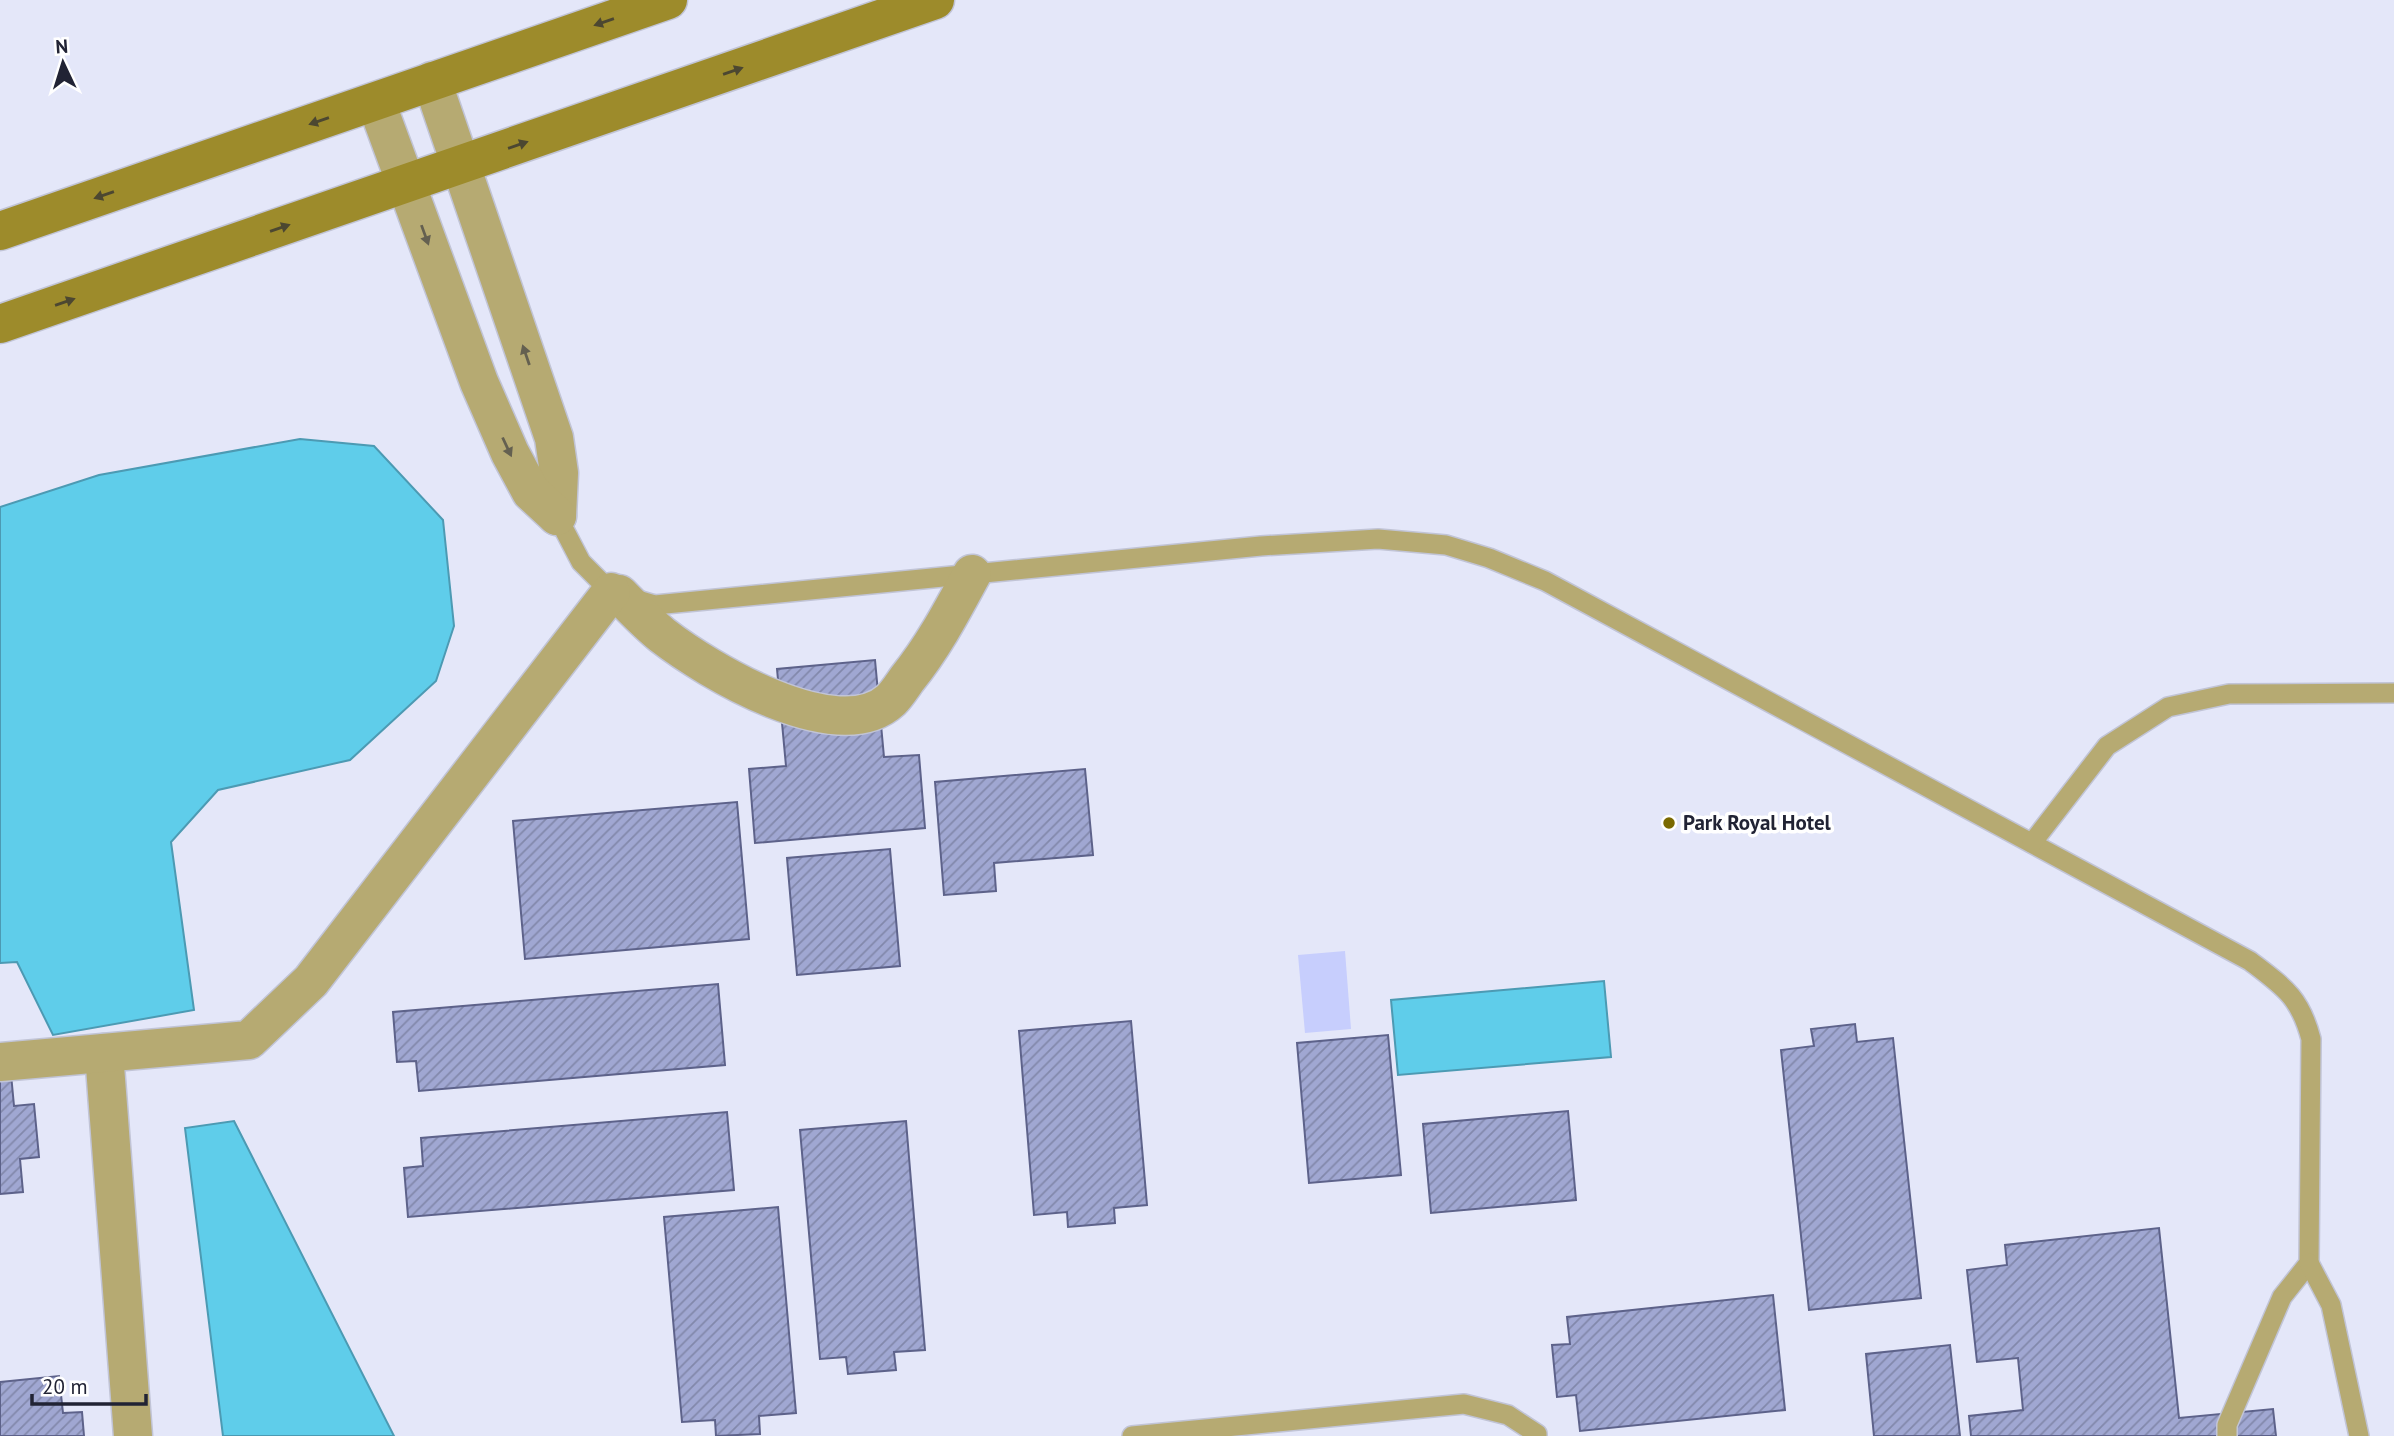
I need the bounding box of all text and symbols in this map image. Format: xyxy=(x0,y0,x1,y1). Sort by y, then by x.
one-way arrow xyxy=(593,17,614,28)
north arrow xyxy=(28,28,98,98)
text: N xyxy=(55,34,69,58)
one-way arrow xyxy=(722,65,743,76)
one-way arrow xyxy=(309,116,330,127)
one-way arrow xyxy=(507,139,528,150)
one-way arrow xyxy=(93,190,114,201)
one-way arrow xyxy=(269,222,290,233)
one-way arrow xyxy=(420,224,431,245)
one-way arrow xyxy=(54,296,75,307)
one-way arrow xyxy=(520,344,531,365)
one-way arrow xyxy=(502,437,513,457)
place label: Park Royal Hotel xyxy=(1683,809,1832,836)
marker: Park Royal Hotel xyxy=(1661,815,1677,831)
scale bar xyxy=(32,1362,145,1406)
text: 20 m xyxy=(42,1373,88,1400)

